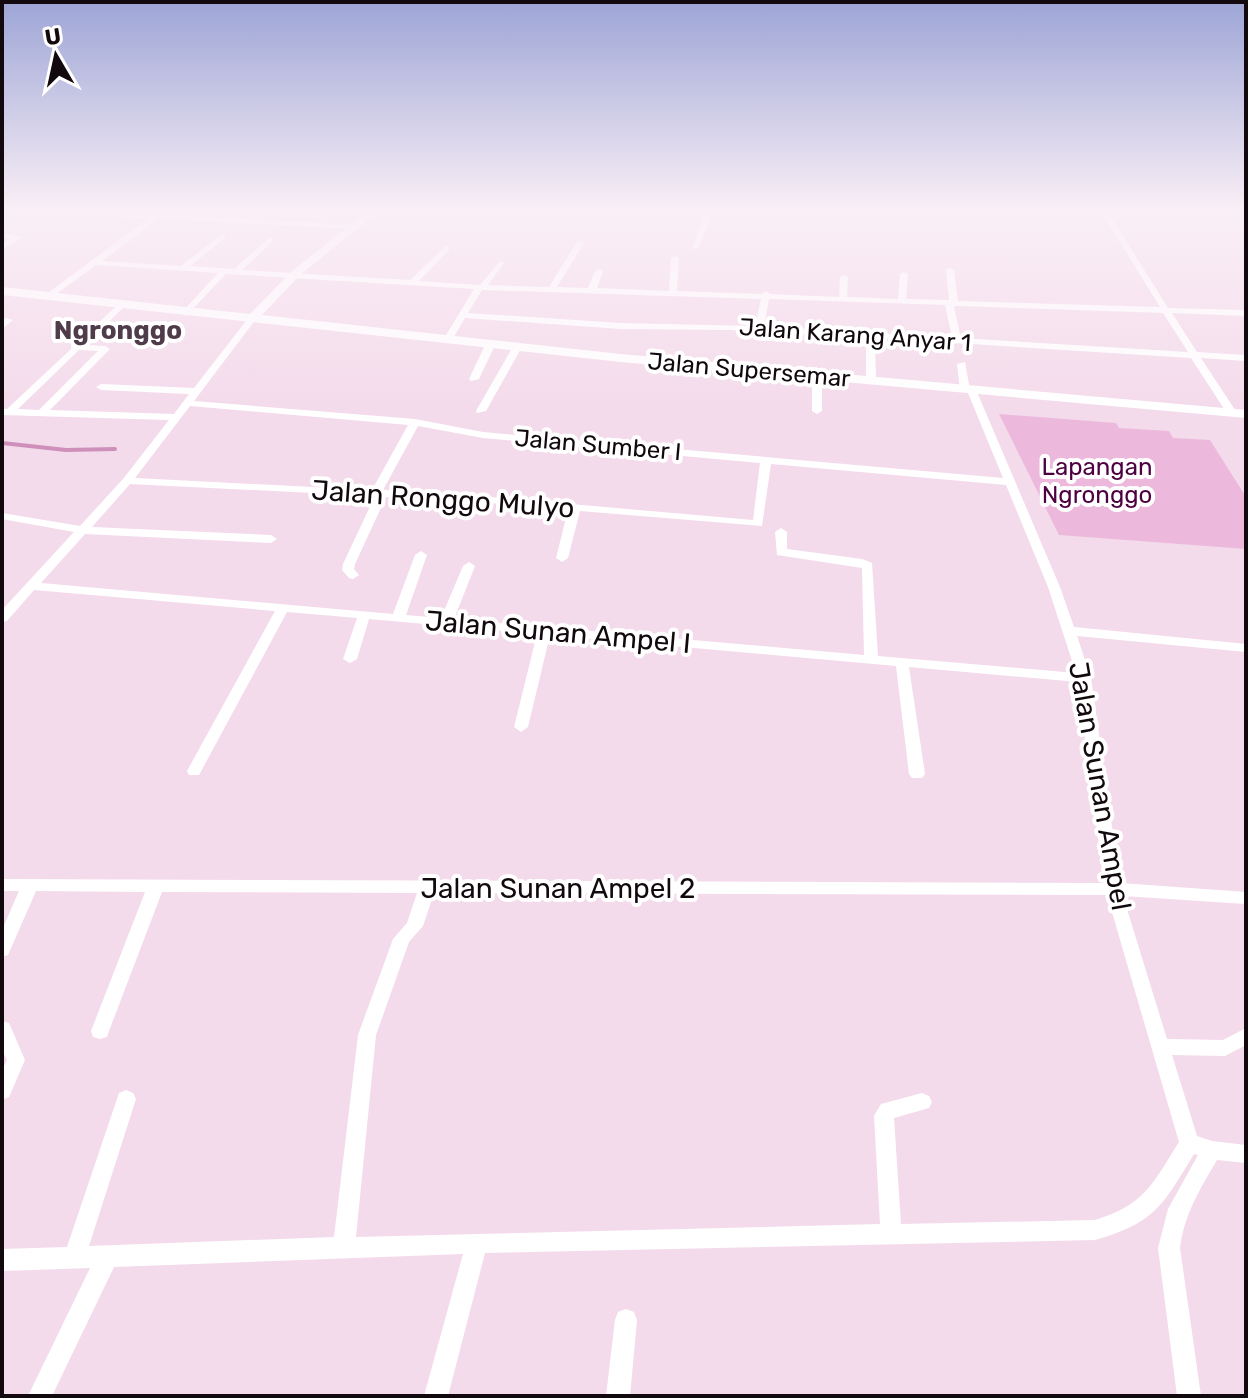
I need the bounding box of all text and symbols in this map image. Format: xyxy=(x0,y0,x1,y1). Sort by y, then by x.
north arrow xyxy=(16,16,96,96)
text: U xyxy=(43,22,63,51)
street label: Jalan Karang Anyar 1 xyxy=(738,313,972,357)
district label: Ngronggo xyxy=(54,315,182,346)
street label: Jalan Supersemar xyxy=(646,347,852,393)
street label: Jalan Sumber I xyxy=(513,424,683,466)
park label: Lapangan Ngronggo xyxy=(1042,453,1152,509)
street label: Jalan Ronggo Mulyo xyxy=(310,473,576,525)
street label: Jalan Sunan Ampel I xyxy=(424,604,692,660)
street label: Jalan Sunan Ampel xyxy=(1062,659,1138,913)
street label: Jalan Sunan Ampel 2 xyxy=(420,872,696,905)

